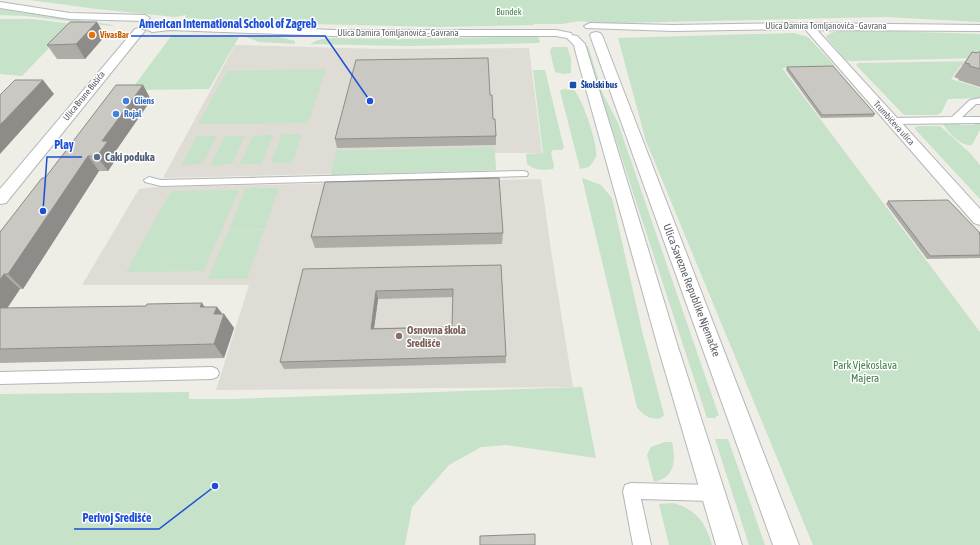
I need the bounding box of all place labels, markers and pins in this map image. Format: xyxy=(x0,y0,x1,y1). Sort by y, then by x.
callout: American International School of Zagreb xyxy=(131,12,325,36)
marker: VivasBar xyxy=(87,30,97,40)
place label: VivasBar xyxy=(99,30,129,40)
marker: Školski bus xyxy=(568,80,578,90)
place label: Školski bus xyxy=(581,80,618,90)
marker: Cliens xyxy=(121,96,131,106)
place label: Cliens xyxy=(134,96,155,106)
marker: Rojal xyxy=(111,109,121,119)
place label: Rojal xyxy=(124,109,142,119)
callout: Play xyxy=(47,133,82,157)
place label: Caki poduka xyxy=(105,151,155,163)
marker: Caki poduka xyxy=(92,152,102,162)
place label: Osnovna škola Središće xyxy=(407,324,466,349)
marker: Osnovna škola Središće xyxy=(394,331,404,341)
callout: Perivoj Središće xyxy=(74,505,159,529)

